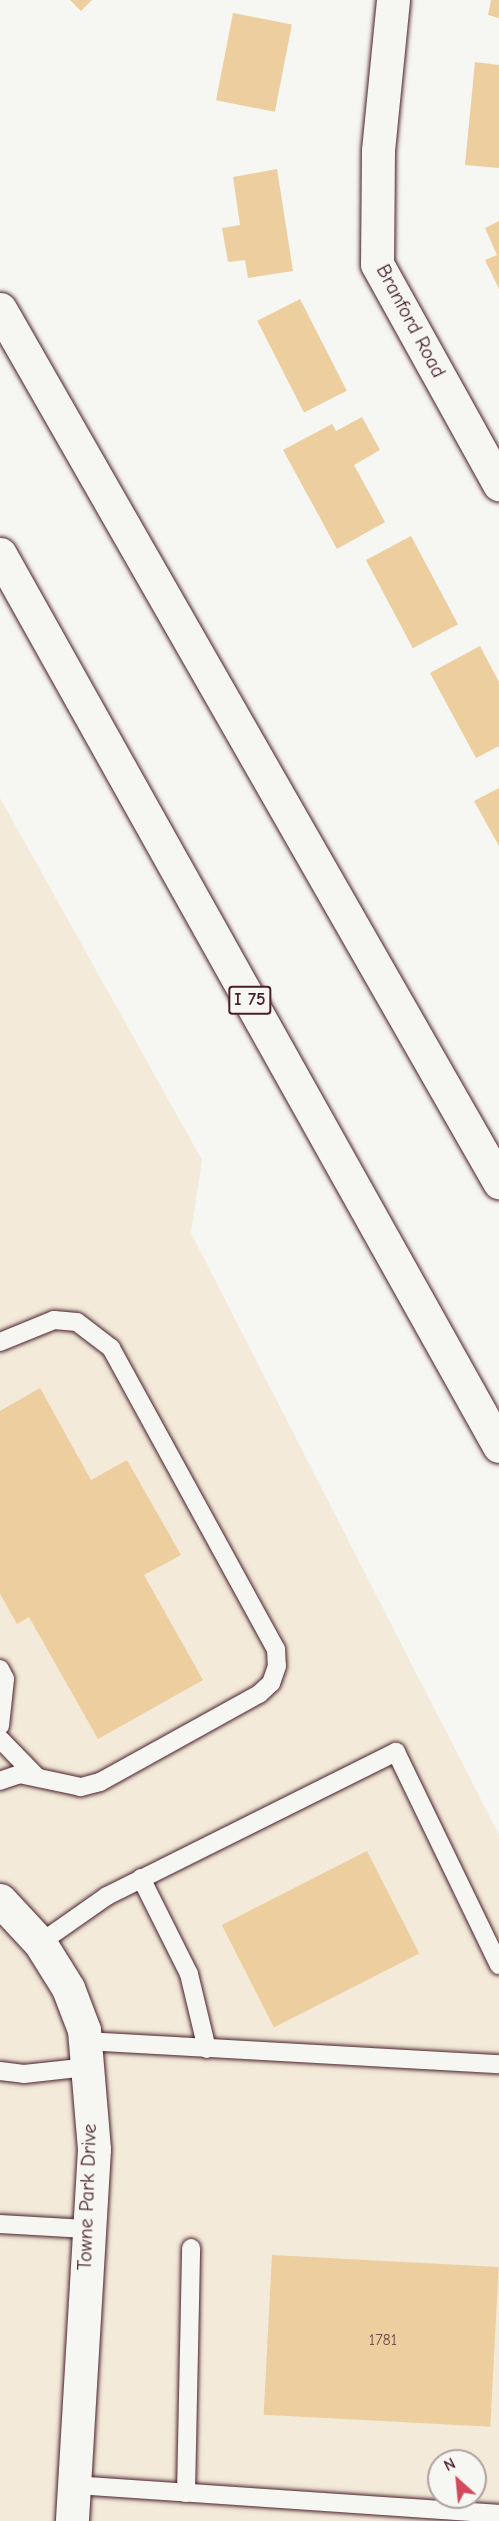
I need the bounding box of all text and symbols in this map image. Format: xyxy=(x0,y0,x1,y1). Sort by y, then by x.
street label: Branford Road xyxy=(371,260,451,382)
road number: I 75 xyxy=(228,985,272,1015)
street label: Towne Park Drive xyxy=(72,2123,102,2271)
house number: 1781 xyxy=(369,2330,397,2350)
north arrow xyxy=(427,2449,487,2509)
text: N xyxy=(441,2454,458,2475)

